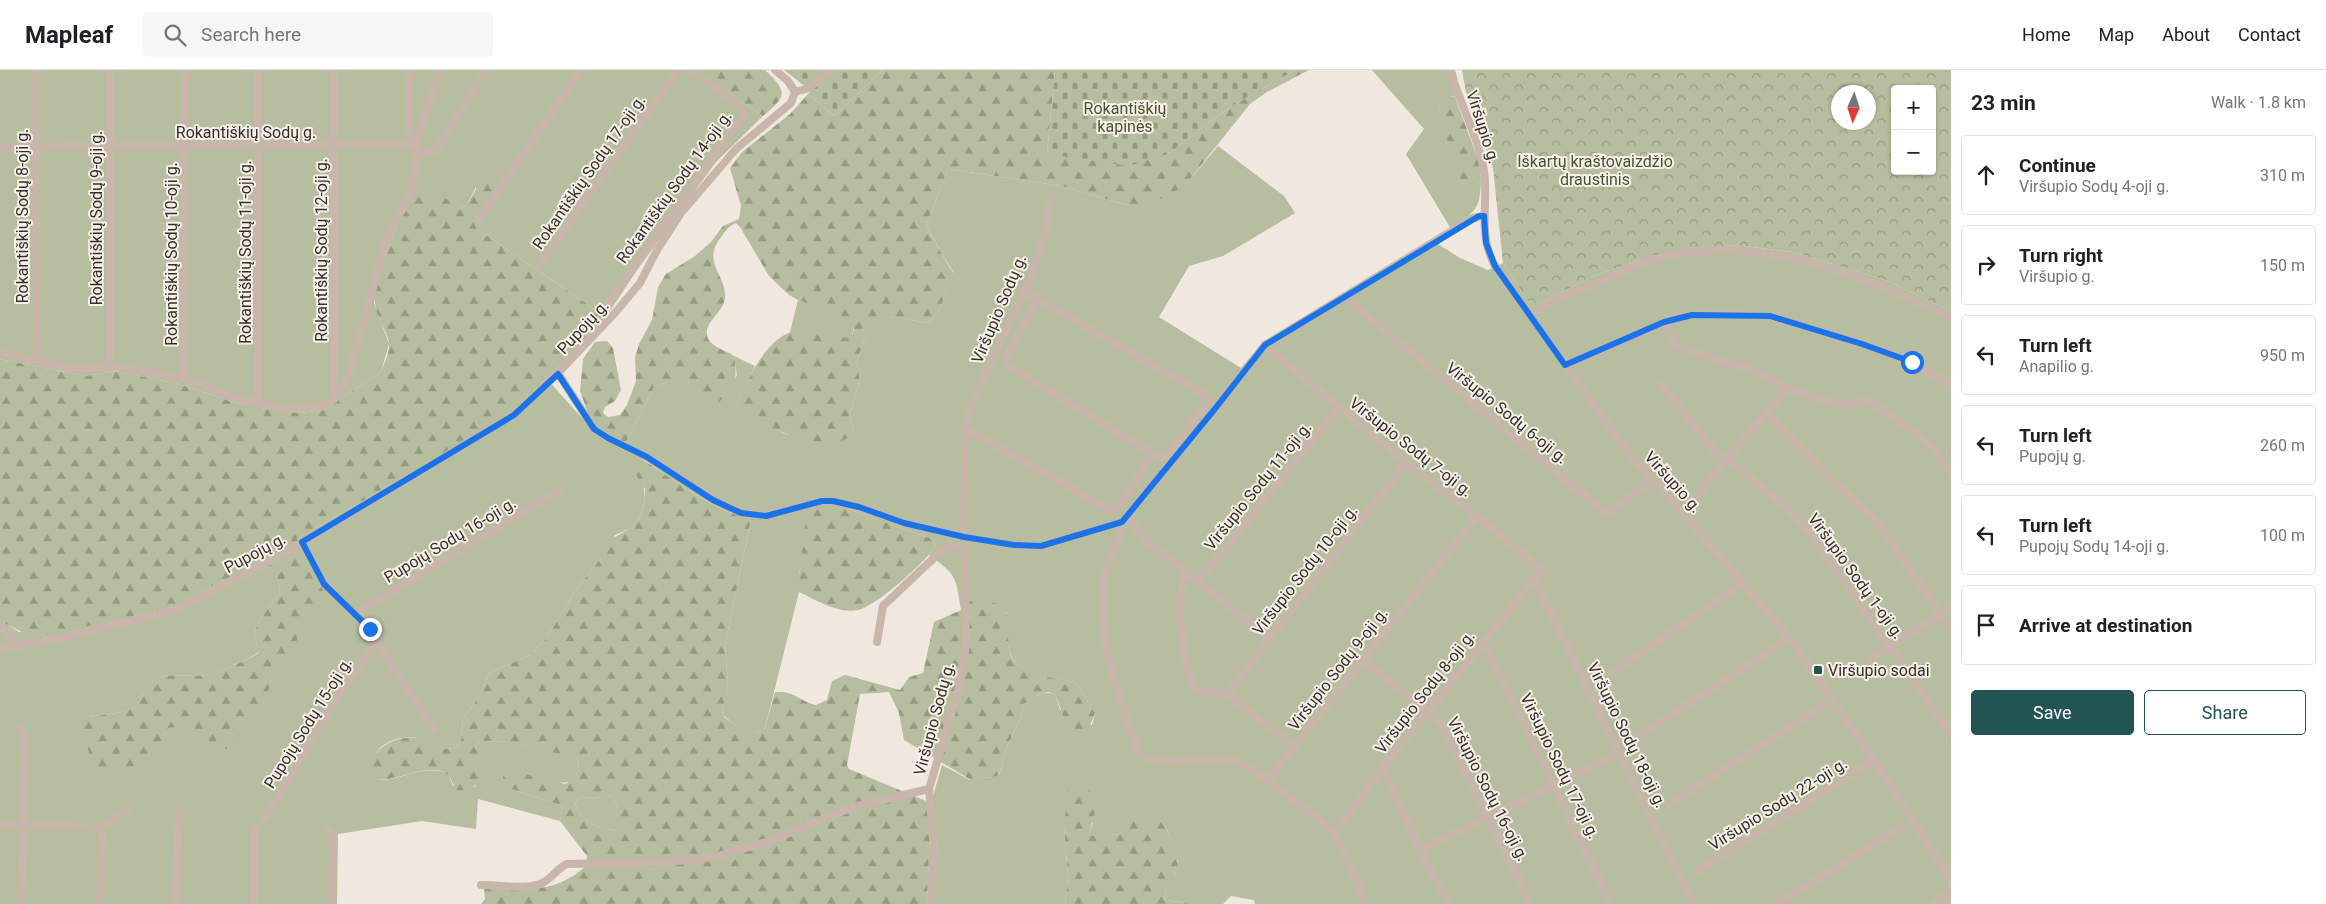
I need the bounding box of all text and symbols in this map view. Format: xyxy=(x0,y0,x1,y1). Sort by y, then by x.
search box xyxy=(143,12,493,57)
text: Mapleaf xyxy=(25,21,113,49)
icon: search xyxy=(161,21,189,49)
text: Search here xyxy=(201,23,301,46)
text: Home xyxy=(2022,24,2071,45)
text: Map xyxy=(2099,24,2134,45)
text: About xyxy=(2162,24,2210,45)
text: Contact xyxy=(2238,24,2301,45)
north arrow xyxy=(1831,85,1876,130)
map controls xyxy=(1891,85,1936,175)
button: + xyxy=(1891,85,1936,130)
street label: Viršupio g. xyxy=(1462,88,1504,166)
street label: Rokantiškių Sodų 17-oji g. xyxy=(529,91,649,253)
text: 23 min xyxy=(1971,91,2036,115)
text: Walk · 1.8 km xyxy=(2211,93,2306,112)
park label: Rokantiškių kapinės xyxy=(1084,99,1166,136)
street label: Rokantiškių Sodų 14-oji g. xyxy=(612,107,736,267)
street label: Rokantiškių Sodų g. xyxy=(176,123,316,142)
street label: Rokantiškių Sodų 8-oji g. xyxy=(13,129,32,303)
button: − xyxy=(1891,130,1936,175)
street label: Rokantiškių Sodų 9-oji g. xyxy=(87,131,106,305)
park label: Iškartų kraštovaizdžio draustinis xyxy=(1517,152,1673,189)
text: Continue xyxy=(2019,154,2096,177)
street label: Rokantiškių Sodų 12-oji g. xyxy=(312,158,331,342)
street label: Rokantiškių Sodų 11-oji g. xyxy=(236,160,255,344)
icon: ahead xyxy=(1972,161,2000,189)
street label: Rokantiškių Sodų 10-oji g. xyxy=(162,162,181,346)
text: 310 m xyxy=(2260,166,2305,185)
text: Viršupio Sodų 4-oji g. xyxy=(2019,177,2169,196)
text: Turn right xyxy=(2019,244,2103,267)
icon: right xyxy=(1972,251,2000,279)
street label: Viršupio Sodų g. xyxy=(968,252,1030,366)
text: 150 m xyxy=(2260,256,2305,275)
text: Viršupio g. xyxy=(2019,267,2095,286)
street label: Pupojų g. xyxy=(553,296,613,358)
text: Turn left xyxy=(2019,334,2092,357)
icon: left xyxy=(1972,341,2000,369)
text: 950 m xyxy=(2260,346,2305,365)
route start xyxy=(1901,351,1924,374)
text: Anapilio g. xyxy=(2019,357,2094,376)
street label: Viršupio Sodų 6-oji g. xyxy=(1443,358,1571,468)
street label: Viršupio Sodų 7-oji g. xyxy=(1346,393,1476,501)
street label: Viršupio Sodų 11-oji g. xyxy=(1200,418,1316,554)
text: Turn left xyxy=(2019,424,2092,447)
icon: left xyxy=(1972,431,2000,459)
text: 260 m xyxy=(2260,436,2305,455)
street label: Viršupio g. xyxy=(1641,447,1705,517)
text: Pupojų g. xyxy=(2019,447,2086,466)
street label: Pupojų Sodų 16-oji g. xyxy=(381,493,519,587)
street label: Viršupio Sodų 10-oji g. xyxy=(1248,501,1362,639)
street label: Viršupio Sodų 1-oji g. xyxy=(1804,510,1908,642)
text: Turn left xyxy=(2019,514,2092,537)
icon: left xyxy=(1972,521,2000,549)
text: 100 m xyxy=(2260,526,2305,545)
street label: Pupojų g. xyxy=(221,529,289,577)
text: Pupojų Sodų 14-oji g. xyxy=(2019,537,2170,556)
street label: Viršupio Sodų 9-oji g. xyxy=(1284,604,1392,734)
icon: arrive xyxy=(1972,611,2000,639)
text: Arrive at destination xyxy=(2019,614,2192,637)
route end xyxy=(359,618,382,641)
street label: Viršupio Sodų 8-oji g. xyxy=(1371,627,1479,757)
street label: Pupojų Sodų 15-oji g. xyxy=(260,654,356,792)
street label: Viršupio Sodų 18-oji g. xyxy=(1584,659,1670,811)
street label: Viršupio Sodų g. xyxy=(910,660,958,778)
place label: Viršupio sodai xyxy=(1828,661,1930,680)
marker: Viršupio sodai xyxy=(1812,664,1824,676)
street label: Viršupio Sodų 17-oji g. xyxy=(1517,690,1603,842)
button: Save xyxy=(1971,690,2134,735)
button: Share xyxy=(2144,690,2306,735)
street label: Viršupio Sodų 16-oji g. xyxy=(1443,714,1533,864)
street label: Viršupio Sodų 22-oji g. xyxy=(1705,754,1851,854)

